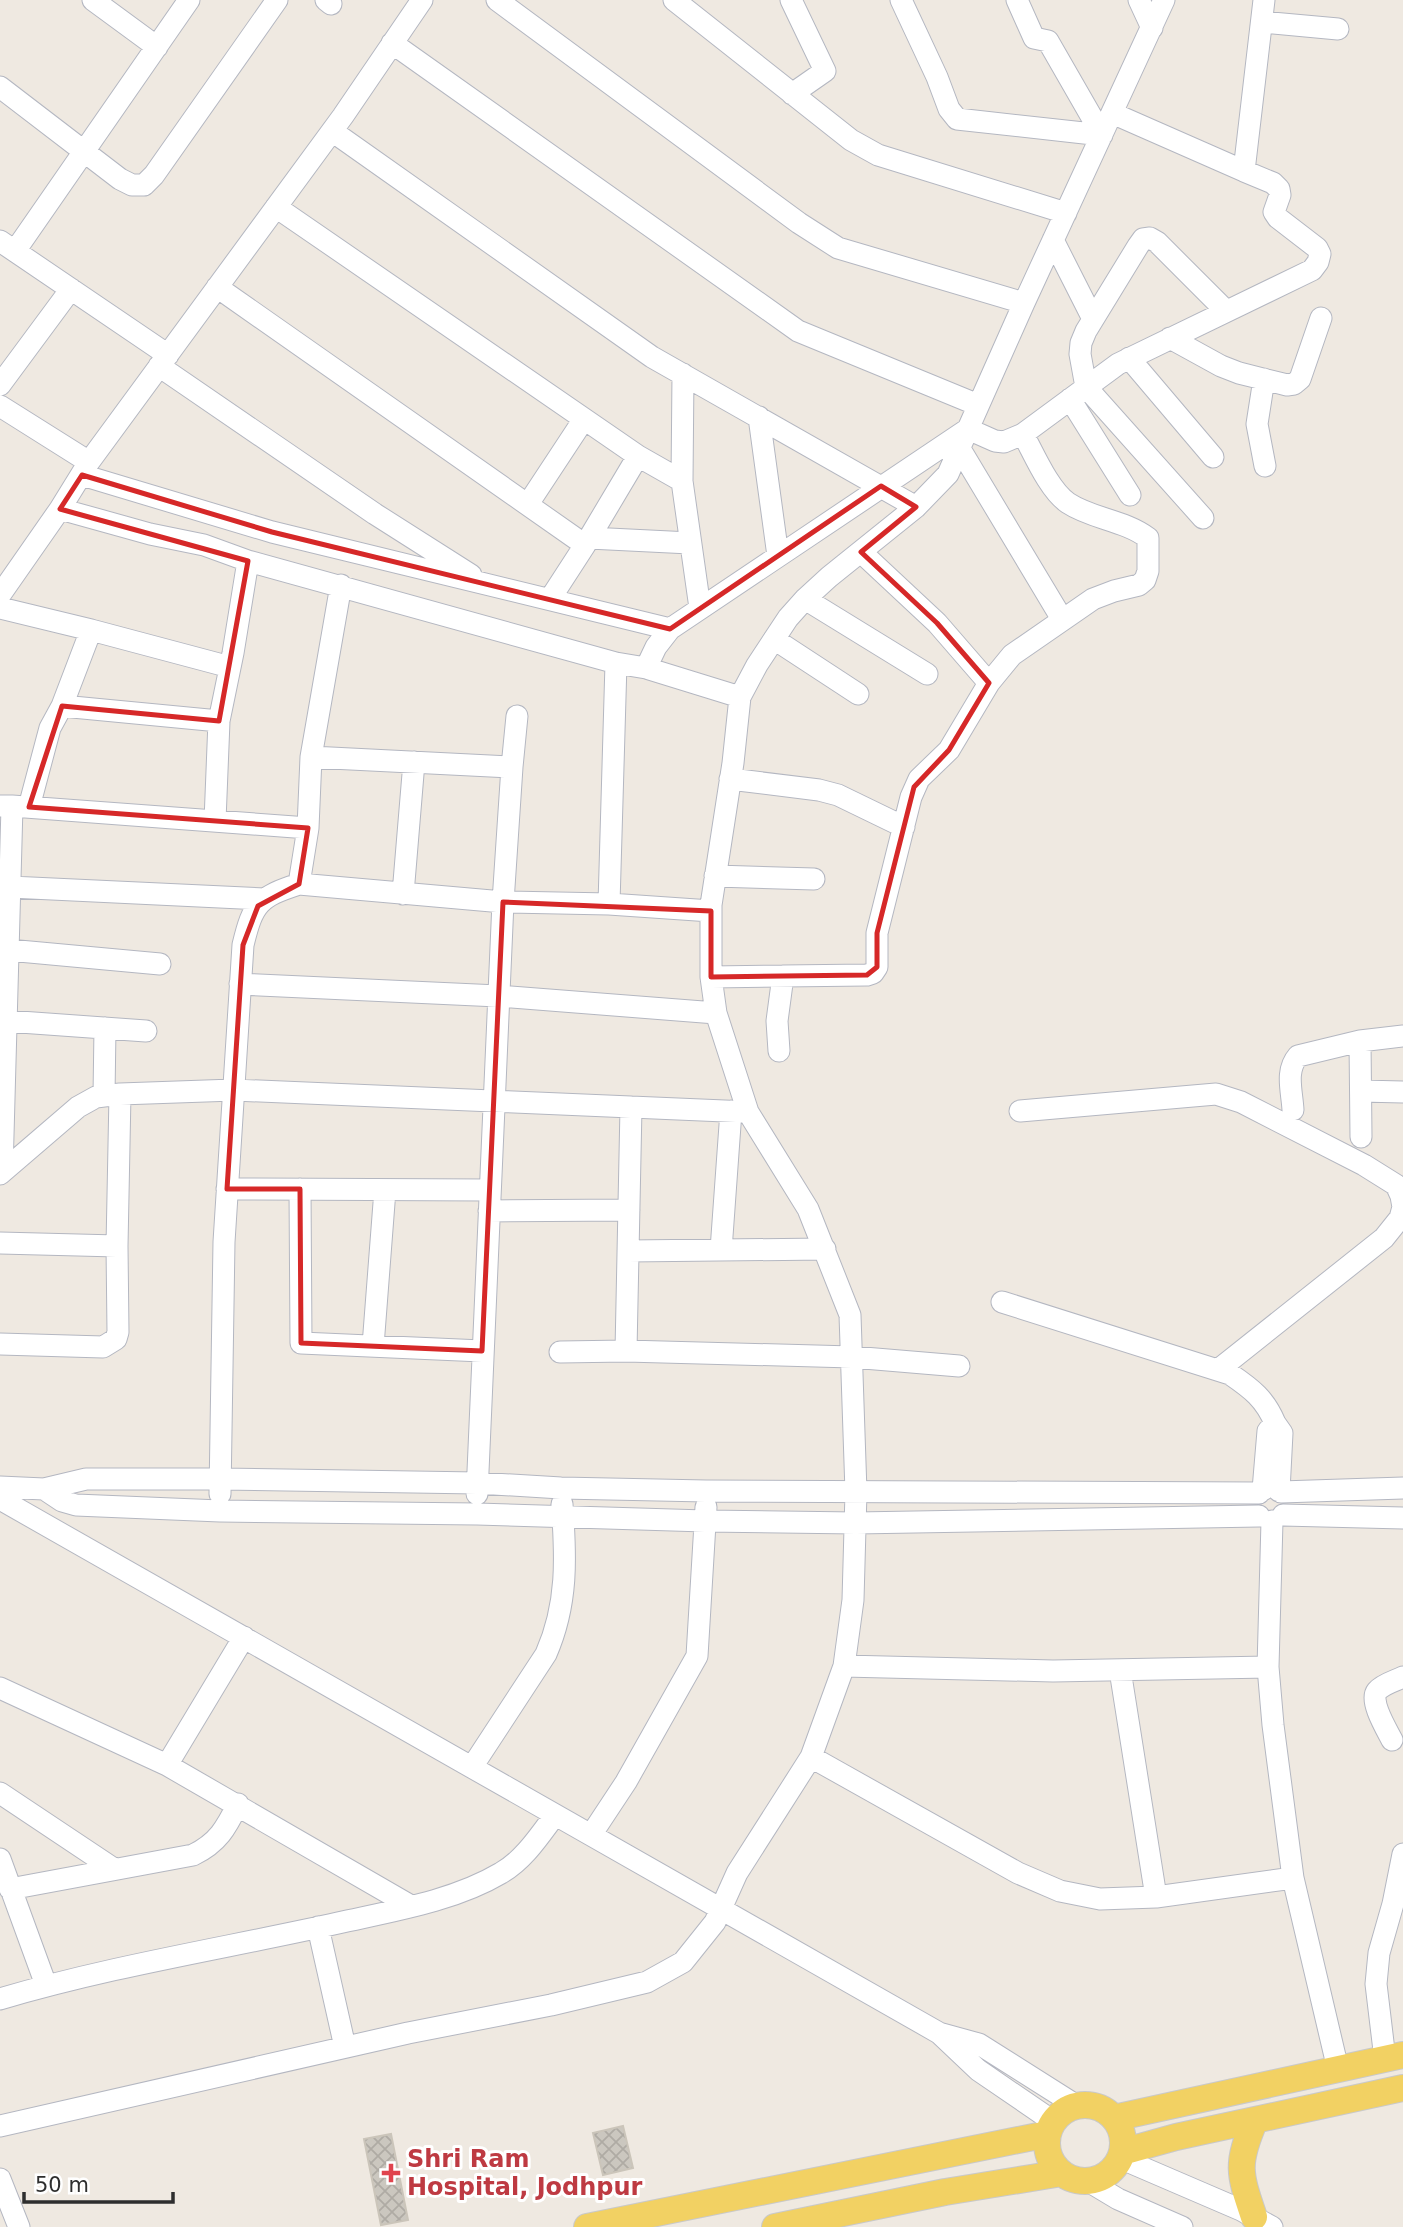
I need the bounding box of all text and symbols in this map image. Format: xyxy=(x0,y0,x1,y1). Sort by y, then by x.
place label: Shri Ram Hospital, Jodhpur xyxy=(407,2145,643,2201)
scale bar xyxy=(24,2160,173,2204)
marker: Shri Ram Hospital, Jodhpur xyxy=(381,2163,401,2183)
text: 50 m xyxy=(35,2173,89,2197)

